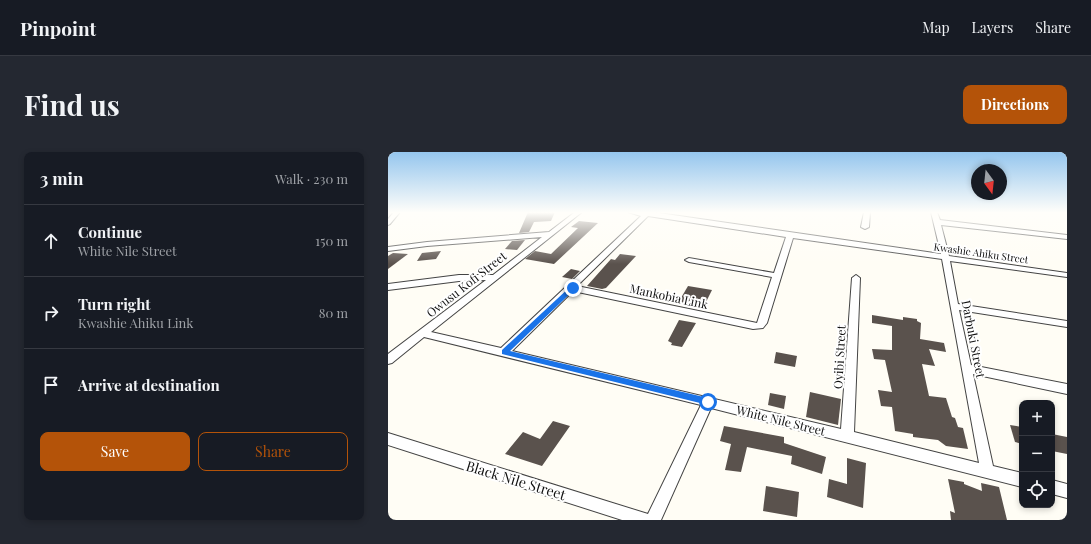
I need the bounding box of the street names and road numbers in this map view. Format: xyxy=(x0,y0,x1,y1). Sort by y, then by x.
street label: Kwashie Ahiku Street xyxy=(933,239,1030,267)
street label: Owusu Kofi Street xyxy=(423,247,510,320)
street label: Mankobia Link xyxy=(628,280,710,312)
street label: Darbuki Street xyxy=(959,299,990,380)
street label: Oyibi Street xyxy=(829,324,849,389)
street label: White Nile Street xyxy=(734,401,828,439)
street label: Black Nile Street xyxy=(464,456,569,504)

